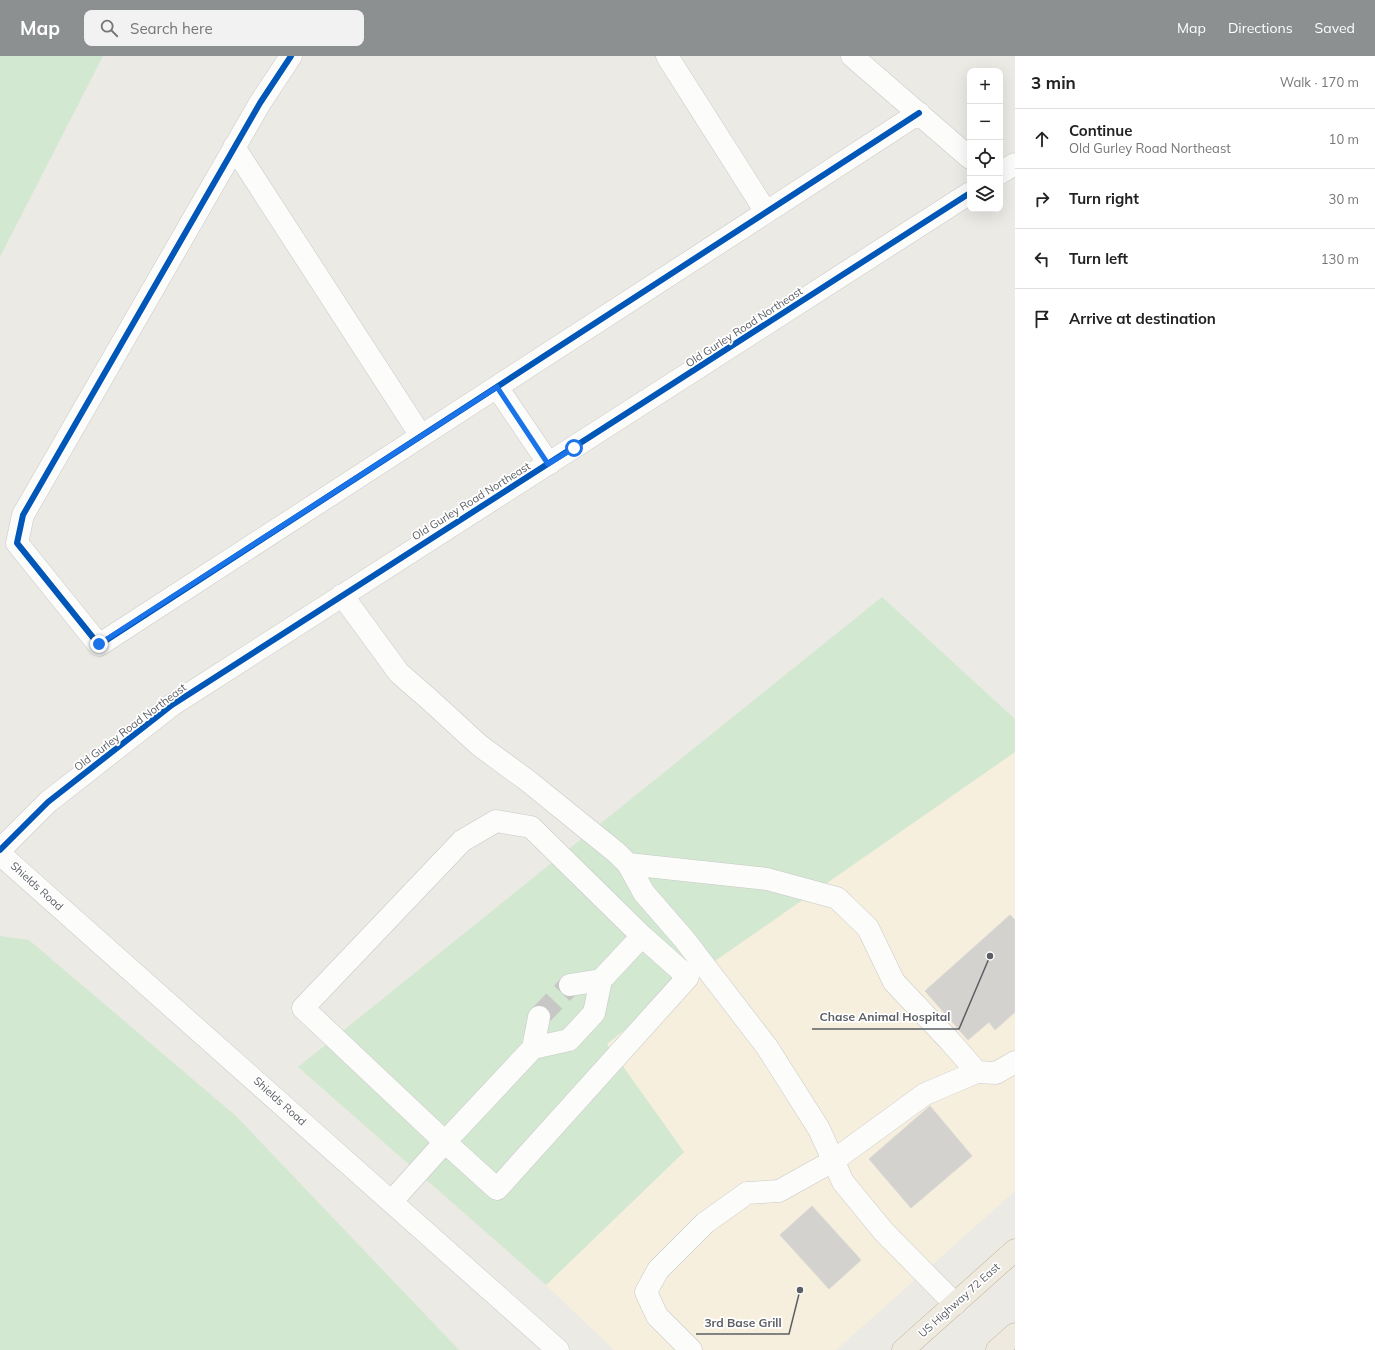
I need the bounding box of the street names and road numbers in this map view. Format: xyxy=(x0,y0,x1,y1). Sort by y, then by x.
street label: Old Gurley Road Northeast xyxy=(683,284,805,370)
street label: Old Gurley Road Northeast xyxy=(409,459,533,543)
street label: Old Gurley Road Northeast xyxy=(71,680,189,774)
street label: Shields Road xyxy=(8,859,66,913)
street label: Shields Road xyxy=(251,1074,309,1128)
street label: US Highway 72 East xyxy=(915,1260,1003,1340)

